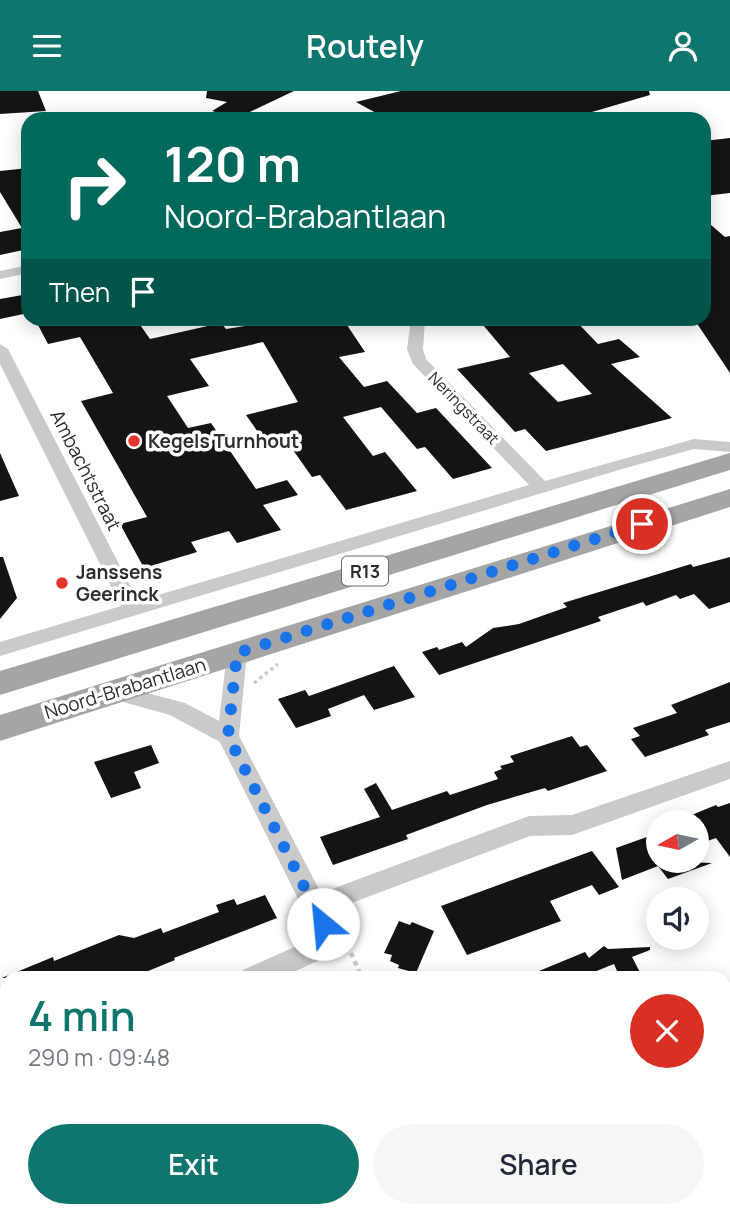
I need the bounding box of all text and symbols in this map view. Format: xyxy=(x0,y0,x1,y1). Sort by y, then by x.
text: Routely xyxy=(306,24,424,68)
icon: menu xyxy=(28,27,66,65)
icon: person xyxy=(664,27,702,65)
text: 120 m xyxy=(164,130,301,197)
icon: right xyxy=(49,140,140,231)
text: Noord-Brabantlaan xyxy=(164,194,446,238)
icon: arrive xyxy=(124,273,162,311)
text: Then xyxy=(49,274,110,310)
street label: Neringstraat xyxy=(424,367,504,449)
street label: Ambachtstraat xyxy=(44,405,128,535)
place label: Kegels Turnhout xyxy=(148,428,299,454)
marker: Kegels Turnhout xyxy=(126,433,142,449)
pin xyxy=(612,494,672,554)
icon: arrive xyxy=(623,505,661,543)
road number: R13 xyxy=(342,557,388,585)
place label: Janssens Geerinck xyxy=(76,559,162,607)
marker: Janssens Geerinck xyxy=(54,575,70,591)
street label: Noord-Brabantlaan xyxy=(41,651,209,725)
north arrow xyxy=(646,810,709,873)
map controls xyxy=(646,810,709,950)
position arrow xyxy=(286,887,360,961)
button: sound xyxy=(646,887,709,950)
text: 4 min xyxy=(28,986,136,1044)
button: close xyxy=(630,994,704,1068)
text: 290 m · 09:48 xyxy=(28,1041,170,1073)
button: Exit xyxy=(28,1124,359,1204)
button: Share xyxy=(373,1124,704,1204)

